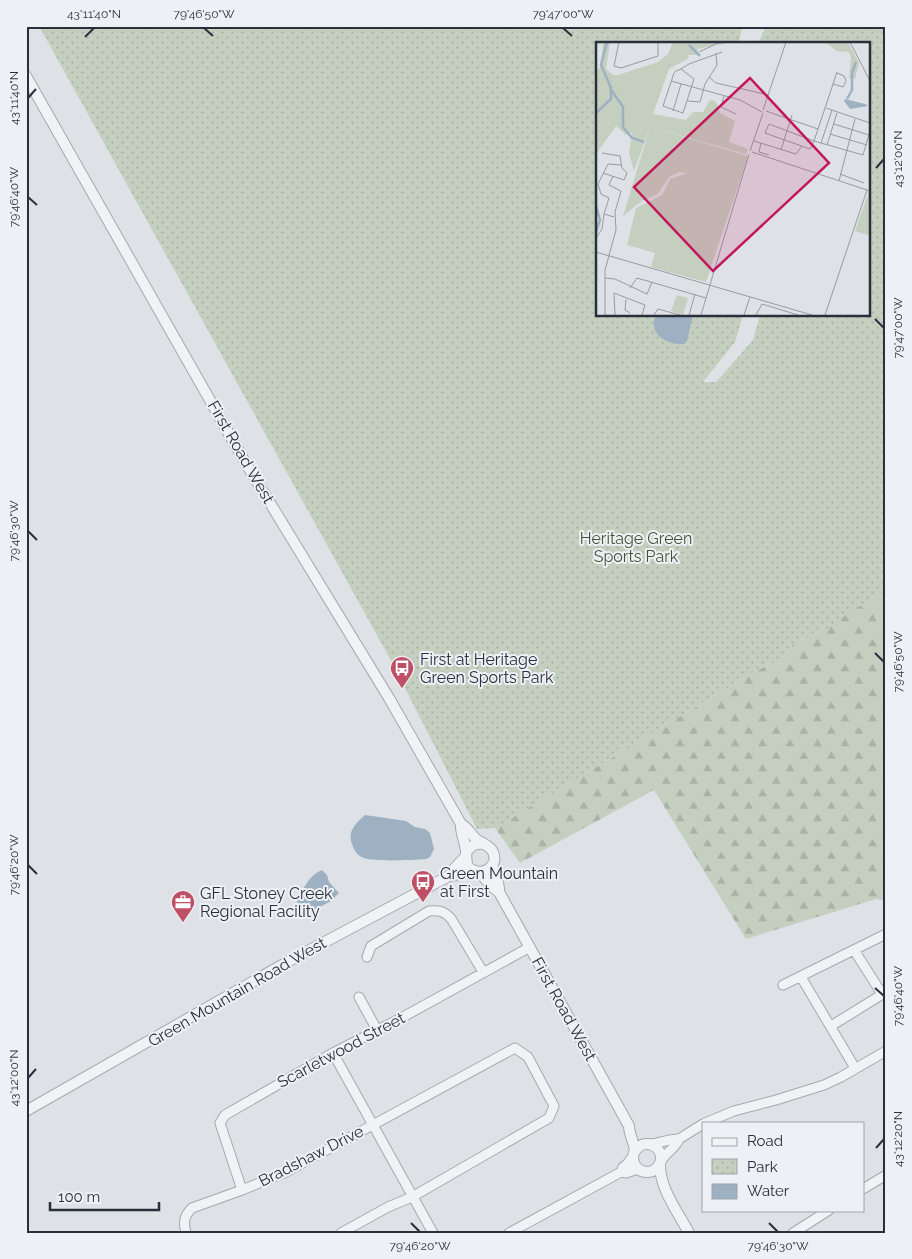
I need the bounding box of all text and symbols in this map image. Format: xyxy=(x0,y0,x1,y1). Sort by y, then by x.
text: 43°11'40"N xyxy=(67,7,121,21)
text: 79°46'50"W xyxy=(174,7,235,21)
text: 79°47'00"W xyxy=(532,7,594,21)
inset map xyxy=(596,42,870,316)
text: 43°11'40"N xyxy=(7,71,21,125)
text: 43°12'00"N xyxy=(891,131,905,187)
text: 79°46'40"W xyxy=(7,166,21,227)
text: 79°47'00"W xyxy=(891,297,905,359)
street label: First Road West xyxy=(204,397,278,507)
text: 79°46'30"W xyxy=(7,500,21,562)
park label: Heritage Green Sports Park xyxy=(580,529,692,566)
text: 79°46'50"W xyxy=(891,631,905,692)
place label: First at Heritage Green Sports Park xyxy=(420,650,554,687)
bus stop icon: First at Heritage Green Sports Park xyxy=(389,655,415,689)
text: 79°46'20"W xyxy=(7,834,21,895)
place label: Green Mountain at First xyxy=(440,864,558,901)
bus stop icon: Green Mountain at First xyxy=(410,869,436,903)
place label: GFL Stoney Creek Regional Facility xyxy=(200,884,333,921)
office icon: GFL Stoney Creek Regional Facility xyxy=(170,889,196,923)
street label: Green Mountain Road West xyxy=(145,933,330,1051)
street label: First Road West xyxy=(528,954,601,1065)
text: 79°46'40"W xyxy=(891,965,905,1026)
street label: Scarletwood Street xyxy=(274,1008,409,1092)
text: 43°12'00"N xyxy=(7,1050,21,1106)
text: 43°12'20"N xyxy=(891,1111,905,1167)
street label: Bradshaw Drive xyxy=(255,1121,367,1191)
legend xyxy=(702,1122,864,1212)
text: Road xyxy=(747,1132,783,1150)
text: Park xyxy=(747,1158,778,1176)
scale bar xyxy=(50,1179,159,1211)
text: Water xyxy=(747,1182,790,1200)
text: 100 m xyxy=(58,1188,100,1206)
text: 79°46'20"W xyxy=(390,1239,451,1253)
text: 79°46'30"W xyxy=(748,1239,809,1253)

